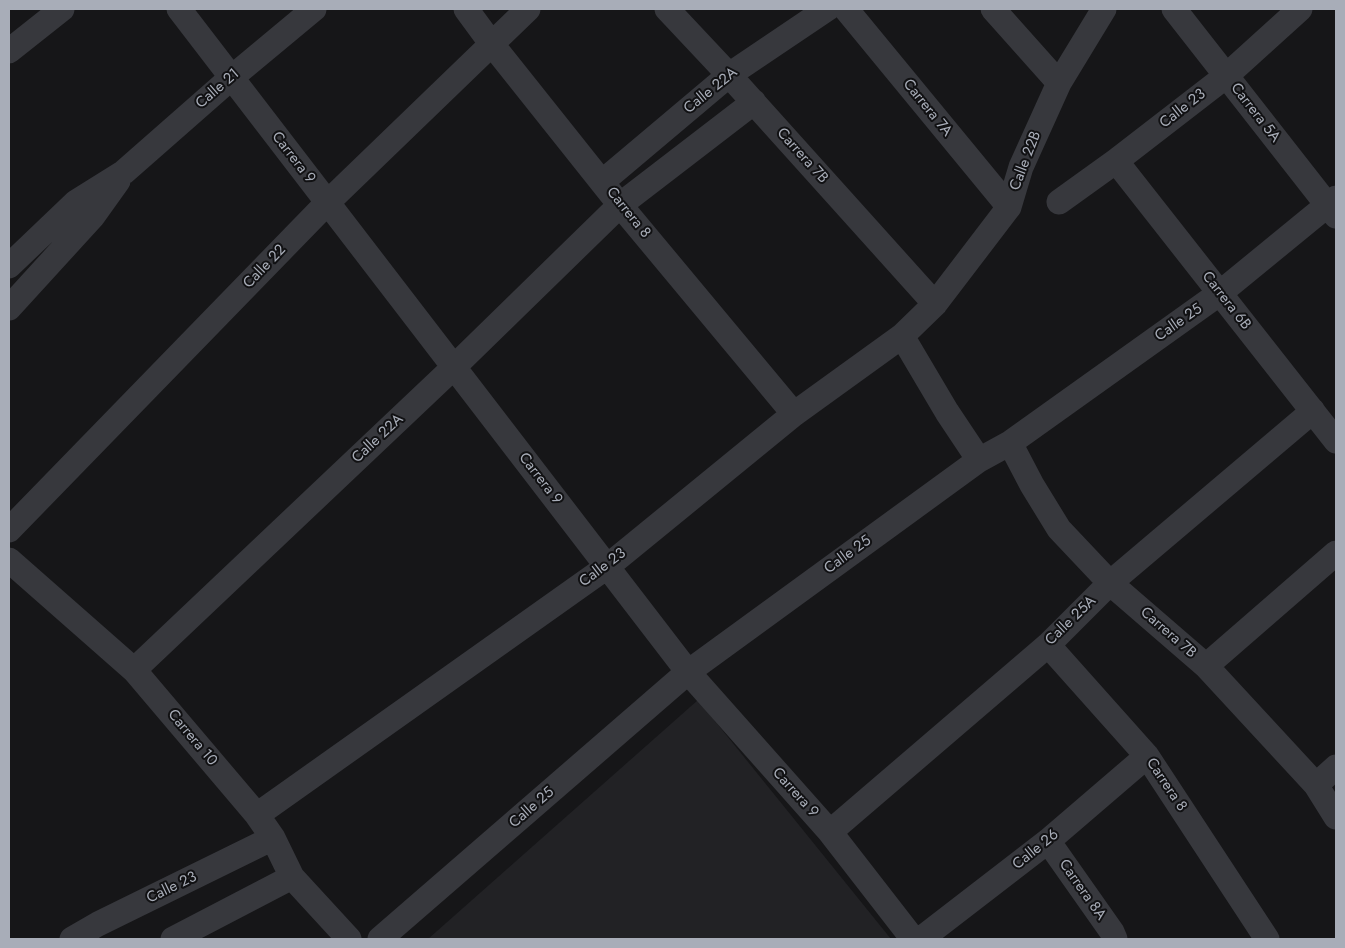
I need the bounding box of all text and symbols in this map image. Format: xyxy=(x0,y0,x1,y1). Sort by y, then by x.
street label: Calle 22A xyxy=(681,64,741,118)
street label: Calle 21 xyxy=(193,65,243,113)
street label: Carrera 7A xyxy=(898,76,956,140)
street label: Carrera 5A xyxy=(1226,80,1284,146)
street label: Calle 23 xyxy=(1156,85,1210,133)
street label: Carrera 7B xyxy=(772,125,832,187)
street label: Carrera 9 xyxy=(267,129,319,187)
street label: Calle 22B xyxy=(1006,129,1046,193)
street label: Carrera 8 xyxy=(602,184,654,242)
street label: Calle 22 xyxy=(240,241,290,293)
street label: Carrera 6B xyxy=(1198,268,1254,334)
street label: Calle 25 xyxy=(1152,300,1206,346)
street label: Calle 22A xyxy=(349,411,407,467)
street label: Carrera 9 xyxy=(514,450,566,508)
street label: Calle 25 xyxy=(821,532,875,578)
street label: Calle 23 xyxy=(576,545,630,591)
street label: Calle 25A xyxy=(1042,592,1100,650)
street label: Carrera 7B xyxy=(1136,604,1200,662)
street label: Carrera 10 xyxy=(163,706,221,770)
street label: Carrera 8 xyxy=(1142,755,1190,815)
street label: Carrera 9 xyxy=(768,764,822,822)
street label: Calle 25 xyxy=(506,784,558,832)
street label: Calle 26 xyxy=(1009,826,1063,874)
street label: Carrera 8A xyxy=(1055,856,1109,924)
street label: Calle 23 xyxy=(144,868,200,908)

